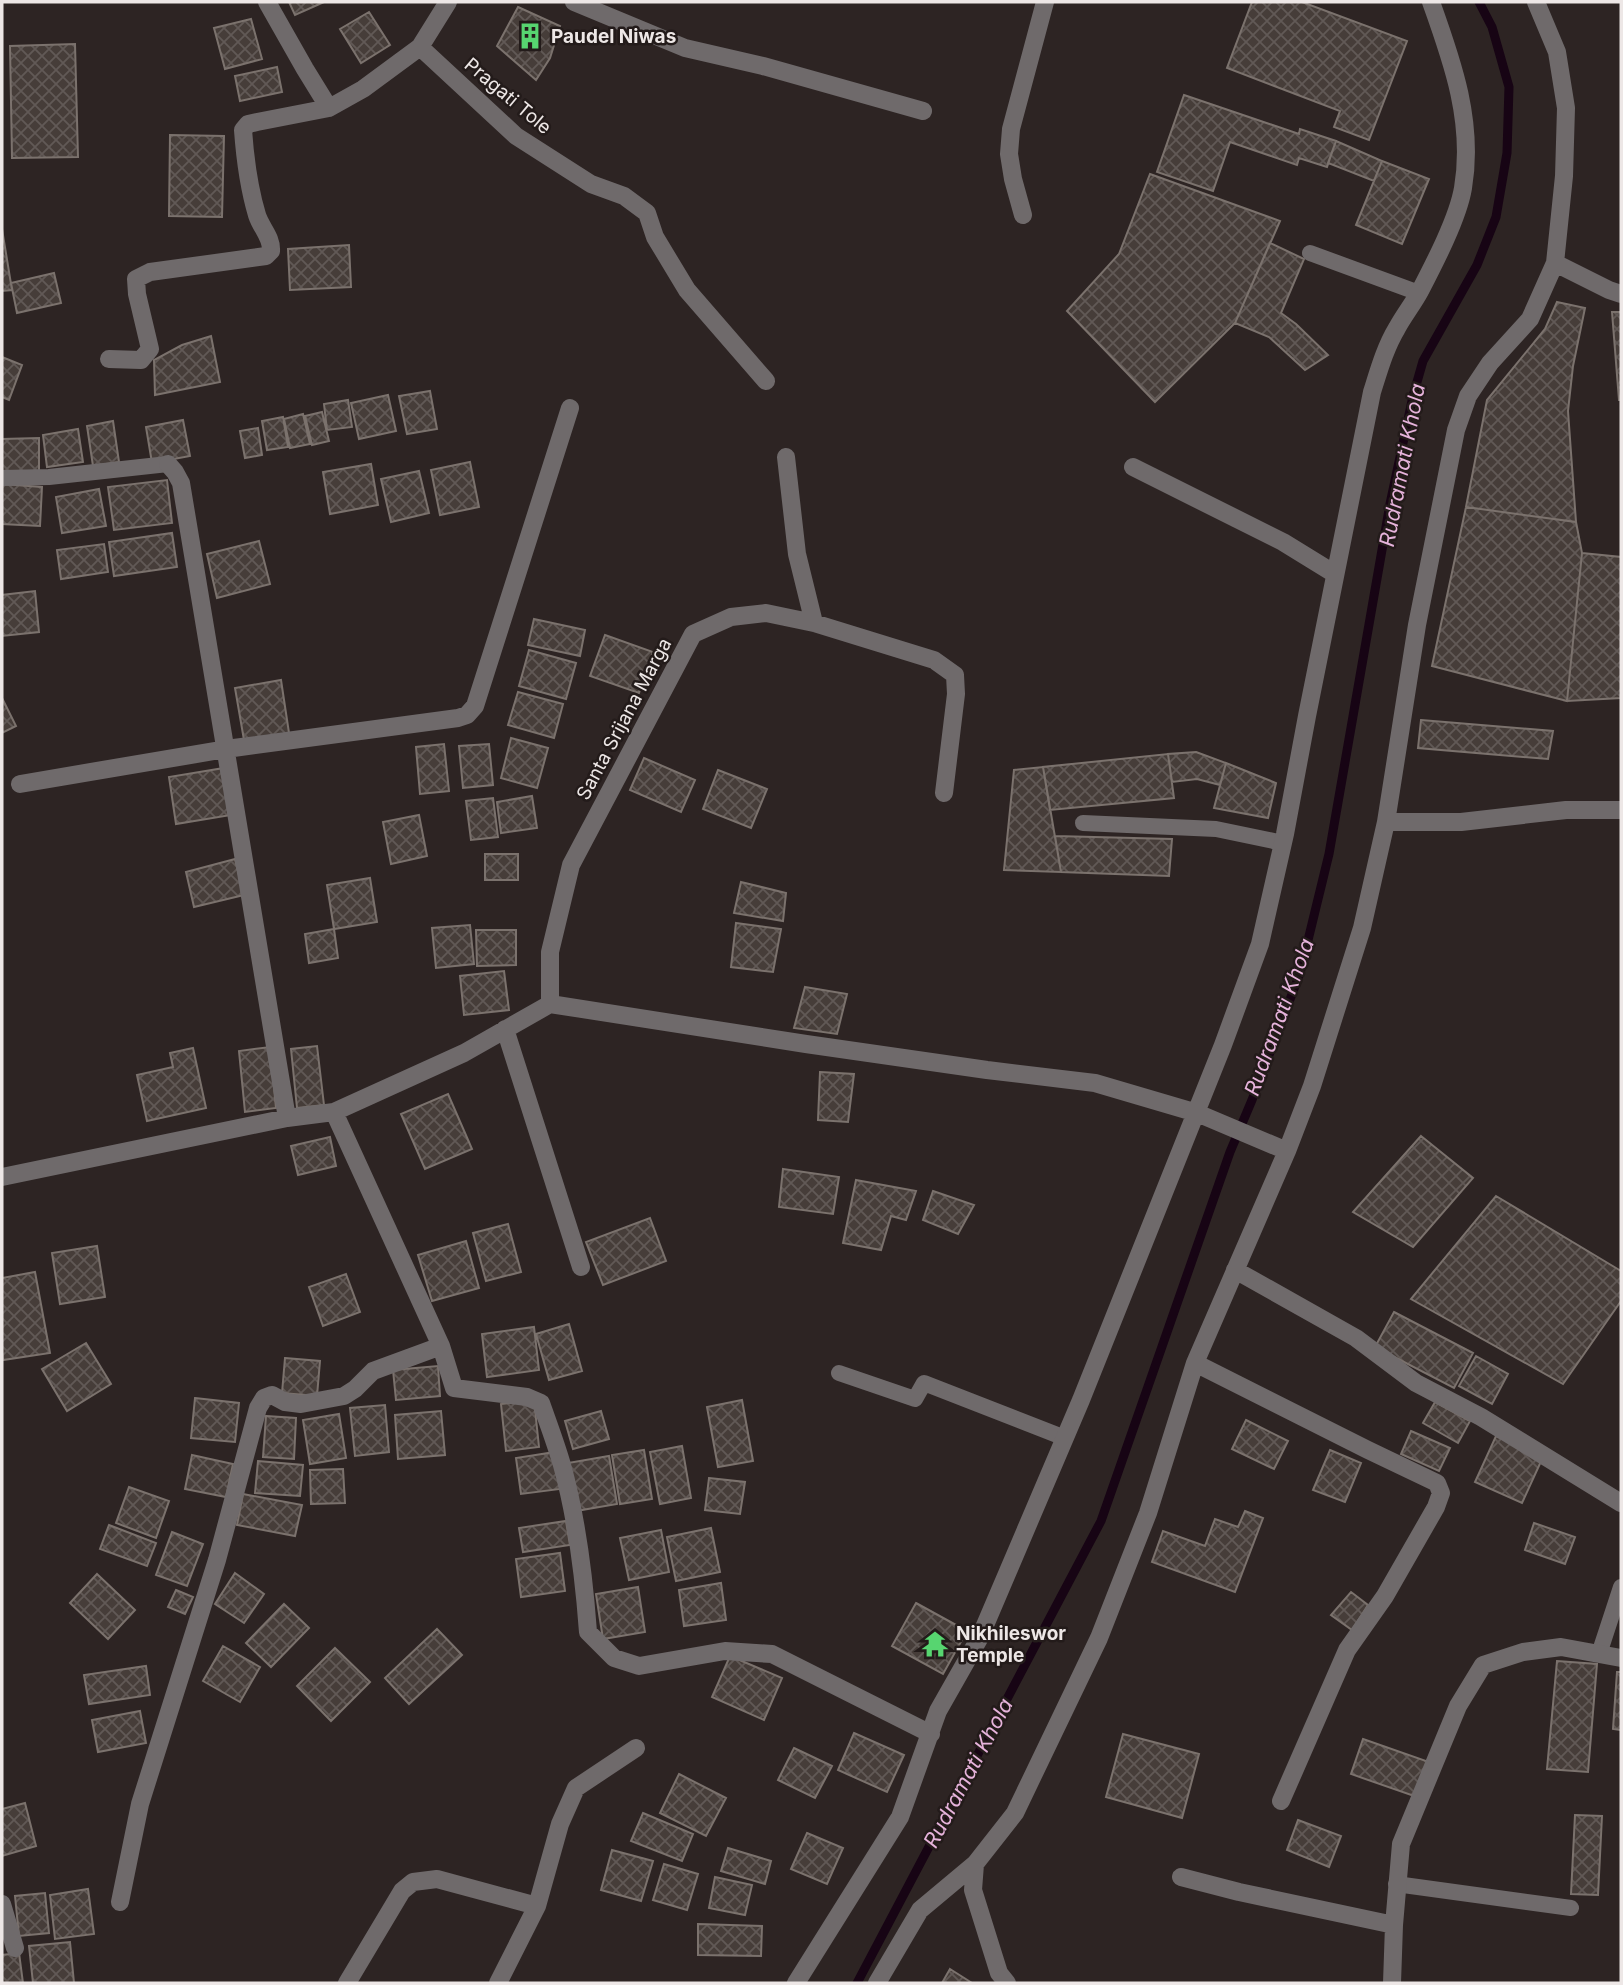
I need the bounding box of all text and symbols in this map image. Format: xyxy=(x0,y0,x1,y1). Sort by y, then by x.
building icon: Paudel Niwas xyxy=(515,21,545,51)
place label: Paudel Niwas xyxy=(551,25,676,48)
street label: Pragati Tole xyxy=(460,53,556,139)
water label: Rudramati Khola xyxy=(1374,381,1430,549)
street label: Santa Srijana Marga xyxy=(572,634,676,804)
water label: Rudramati Khola xyxy=(1239,935,1319,1099)
place label: Nikhileswor Temple xyxy=(956,1622,1066,1667)
temple icon: Nikhileswor Temple xyxy=(920,1629,950,1659)
water label: Rudramati Khola xyxy=(918,1694,1018,1852)

